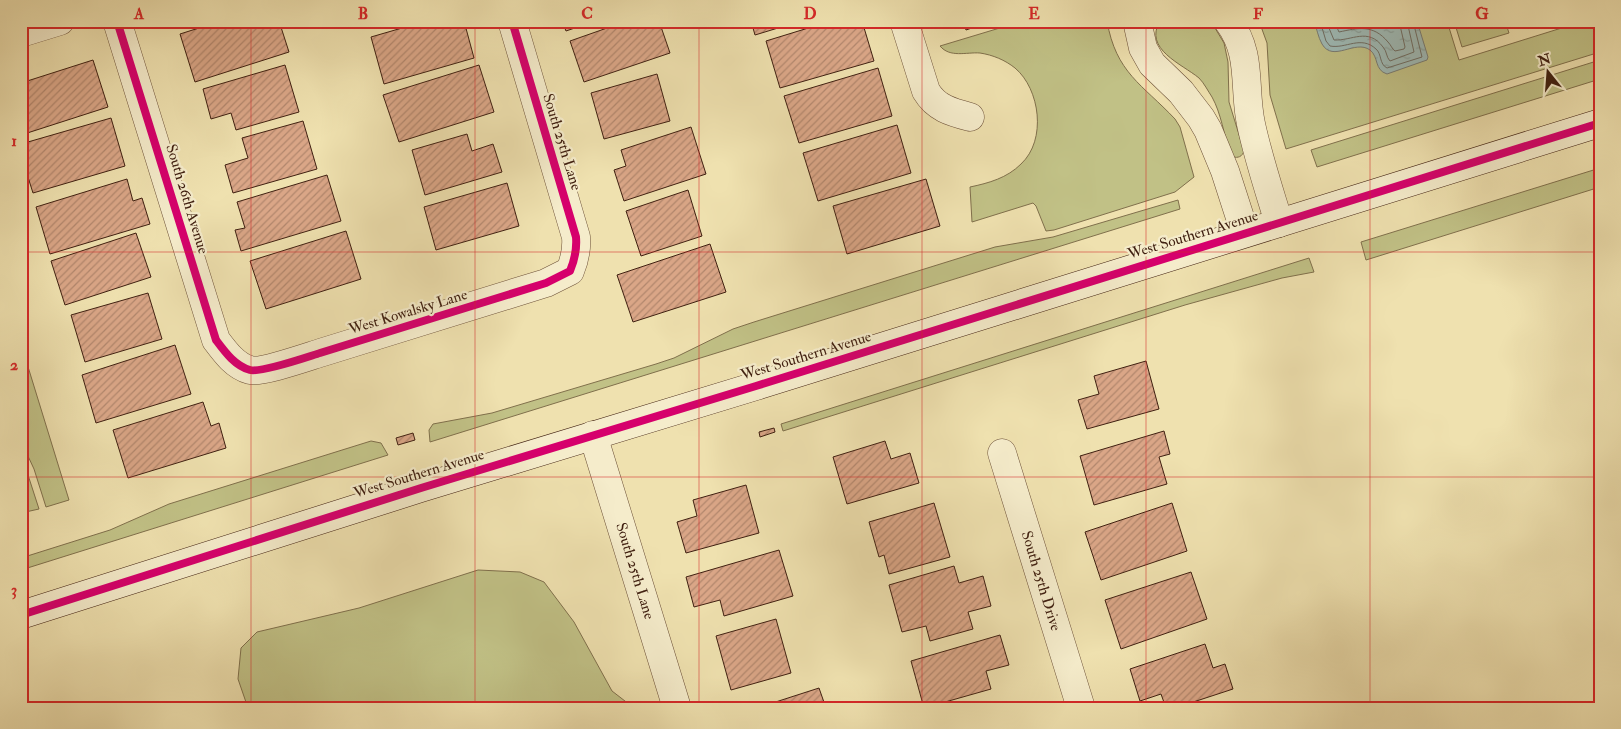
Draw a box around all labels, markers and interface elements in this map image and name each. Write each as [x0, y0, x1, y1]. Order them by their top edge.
text: A [133, 4, 145, 24]
text: B [358, 4, 368, 24]
text: C [581, 4, 593, 24]
text: D [803, 4, 817, 24]
text: E [1028, 4, 1040, 24]
text: F [1253, 4, 1263, 24]
text: G [1475, 4, 1489, 24]
north arrow [1524, 48, 1574, 98]
text: N [1535, 50, 1553, 70]
street label: South 25th Lane [538, 91, 586, 193]
text: 1 [11, 131, 17, 151]
street label: South 26th Avenue [161, 142, 213, 256]
street label: West Southern Avenue [1124, 206, 1261, 264]
street label: West Kowalsky Lane [345, 285, 470, 339]
street label: West Southern Avenue [737, 327, 874, 385]
text: 2 [10, 355, 18, 375]
street label: West Southern Avenue [350, 445, 487, 503]
street label: South 25th Lane [611, 520, 659, 622]
street label: South 25th Drive [1017, 529, 1065, 633]
text: 3 [11, 580, 17, 600]

